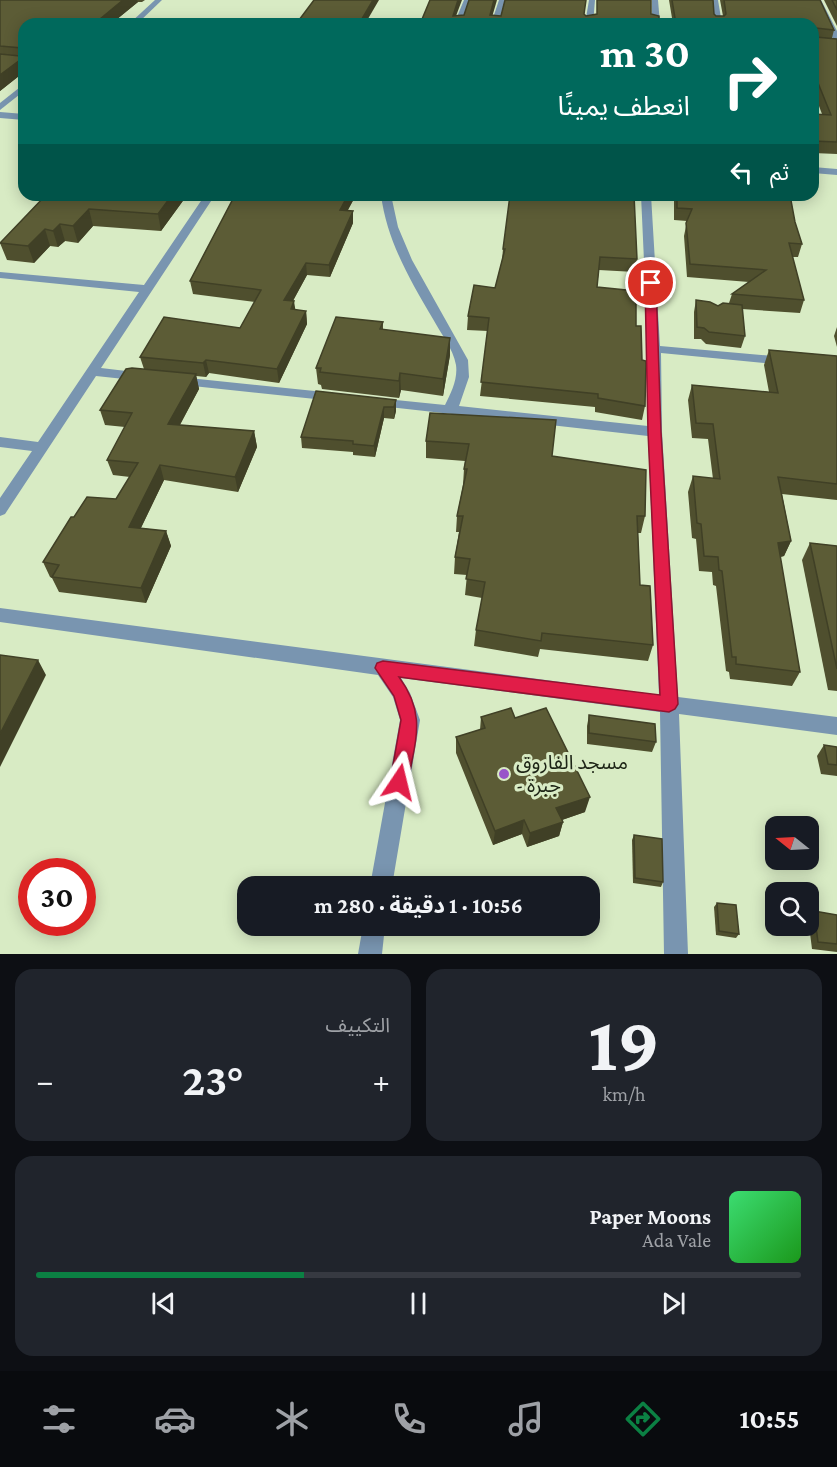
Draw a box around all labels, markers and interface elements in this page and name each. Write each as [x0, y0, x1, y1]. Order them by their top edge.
text: 30 m [600, 29, 690, 76]
icon: right [711, 42, 789, 120]
text: انعطف يمينًا [557, 91, 690, 121]
icon: left [725, 156, 758, 189]
text: ثم [770, 160, 789, 185]
pin [625, 257, 676, 308]
icon: arrive [634, 266, 667, 299]
position arrow [367, 750, 431, 814]
place label: مسجد الفاروق - جبرة [516, 751, 628, 797]
marker: مسجد الفاروق - جبرة [497, 767, 511, 781]
north arrow [765, 816, 819, 870]
map controls [765, 816, 819, 936]
speed limit sign: 30 [18, 858, 96, 936]
button: search [765, 882, 819, 936]
text: 10:56 · 1 دقيقة · 280 m [314, 893, 523, 918]
text: 19 [588, 1000, 660, 1087]
text: التكييف [326, 1014, 390, 1036]
text: 23° [182, 1055, 244, 1105]
text: − [36, 1062, 53, 1099]
text: + [373, 1062, 390, 1099]
text: km/h [602, 1083, 646, 1105]
text: Paper Moons [589, 1204, 711, 1229]
text: Ada Vale [642, 1229, 711, 1251]
icon: previous [147, 1287, 180, 1320]
icon: pause [402, 1287, 435, 1320]
icon: next [657, 1287, 690, 1320]
icon: filters [38, 1398, 80, 1440]
icon: car [154, 1398, 196, 1440]
icon: climate [271, 1398, 313, 1440]
icon: phone [388, 1398, 430, 1440]
icon: music [505, 1398, 547, 1440]
icon: directions [622, 1398, 664, 1440]
text: 10:55 [739, 1404, 800, 1434]

